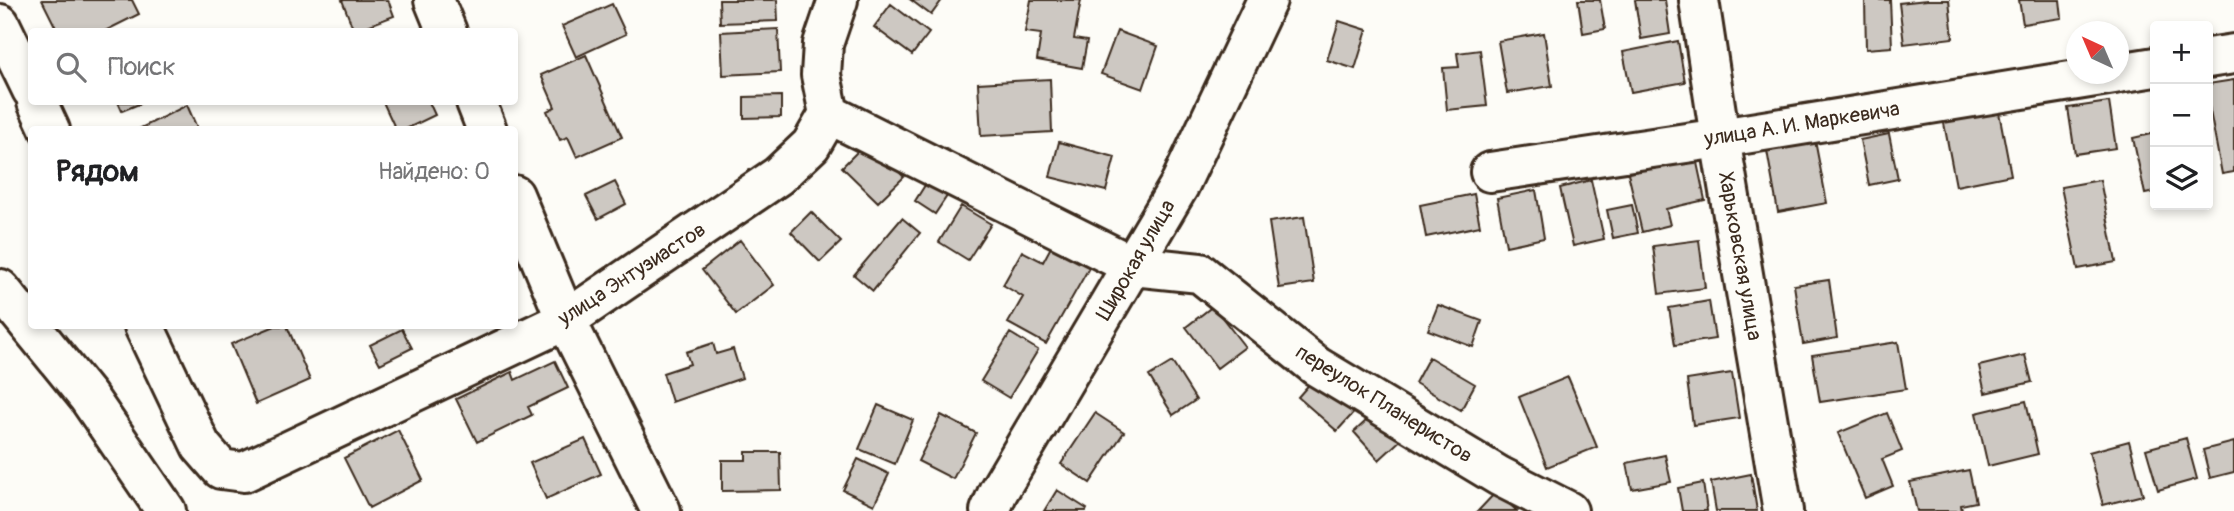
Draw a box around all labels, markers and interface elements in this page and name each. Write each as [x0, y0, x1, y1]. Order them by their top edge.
north arrow [2066, 21, 2129, 84]
map controls [2150, 21, 2213, 210]
button: + [2150, 21, 2213, 84]
search box [28, 28, 518, 105]
icon: search [52, 48, 90, 86]
text: Поиск [108, 51, 176, 83]
button: − [2150, 84, 2213, 147]
street label: улица А. И. Маркевича [1701, 95, 1902, 153]
button: layers [2150, 147, 2213, 210]
text: Рядом [56, 153, 139, 190]
text: Найдено: 0 [378, 157, 490, 186]
street label: Харьковская улица [1712, 169, 1768, 343]
street label: Широкая улица [1091, 195, 1181, 325]
street label: улица Энтузиастов [552, 216, 711, 332]
street label: переулок Планеристов [1290, 339, 1478, 469]

